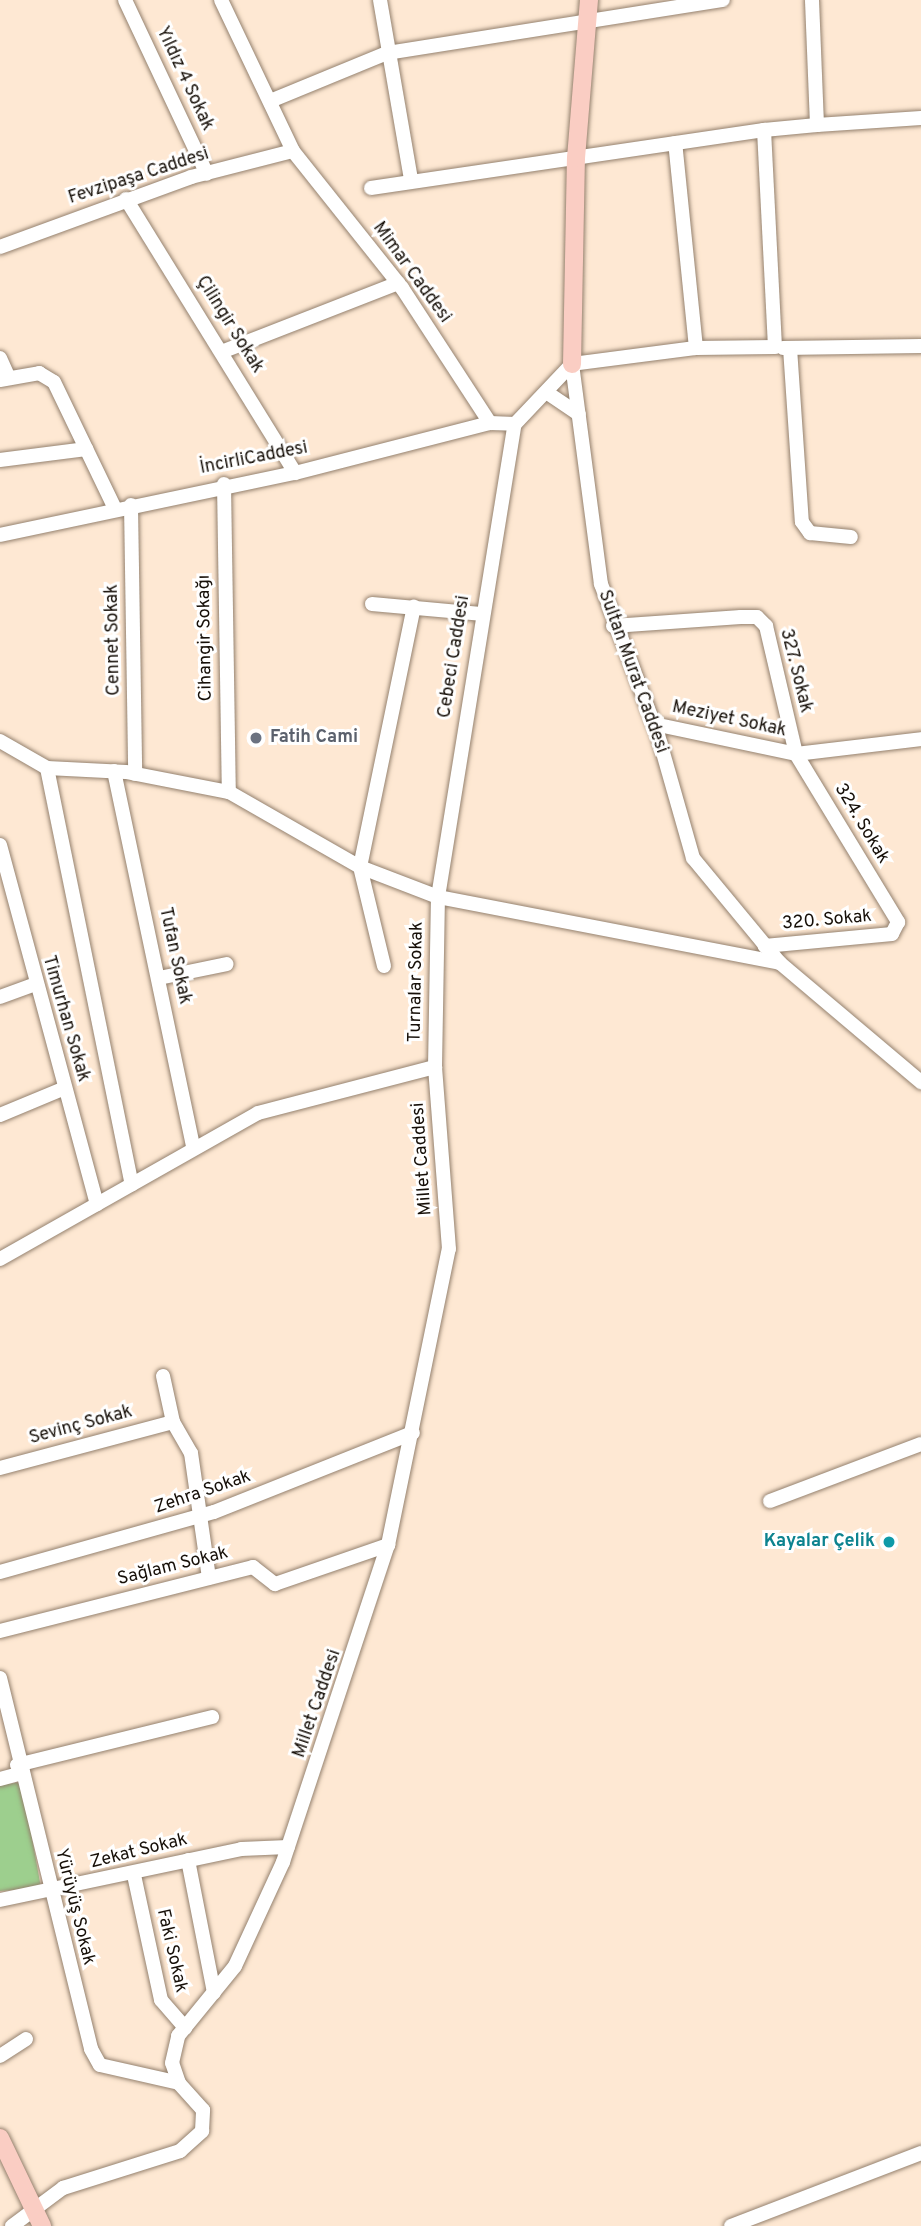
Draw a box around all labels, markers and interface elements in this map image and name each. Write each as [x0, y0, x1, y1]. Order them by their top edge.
street label: Yıldız 4 Sokak [151, 24, 217, 134]
street label: Fevzipaşa Caddesi [66, 144, 212, 210]
street label: Mimar Caddesi [367, 218, 455, 328]
street label: Çilingir Sokak [191, 272, 267, 378]
street label: İncirliCaddesi [198, 438, 310, 480]
street label: Cihangir Sokağı [194, 574, 218, 702]
street label: Cennet Sokak [102, 584, 126, 696]
street label: Sultan Murat Caddesi [592, 587, 672, 757]
street label: Cebeci Caddesi [435, 594, 475, 720]
street label: 327. Sokak [774, 627, 816, 715]
street label: Meziyet Sokak [670, 697, 788, 743]
place label: Fatih Cami [270, 727, 358, 749]
marker: Fatih Cami [248, 730, 264, 746]
street label: 324. Sokak [829, 780, 893, 868]
street label: Tufan Sokak [153, 906, 195, 1006]
street label: 320. Sokak [781, 906, 873, 936]
street label: Turnalar Sokak [405, 921, 429, 1043]
street label: Timurhan Sokak [37, 953, 93, 1085]
street label: Millet Caddesi [408, 1102, 438, 1216]
street label: Sevinç Sokak [27, 1402, 135, 1450]
street label: Zehra Sokak [152, 1466, 254, 1520]
place label: Kayalar Çelik [764, 1531, 875, 1553]
marker: Kayalar Çelik [881, 1534, 897, 1550]
street label: Sağlam Sokak [115, 1543, 231, 1591]
street label: Millet Caddesi [289, 1647, 347, 1761]
street label: Zekat Sokak [88, 1830, 190, 1874]
street label: Yürüyüş Sokak [49, 1846, 99, 1968]
street label: Faki Sokak [151, 1907, 191, 1995]

